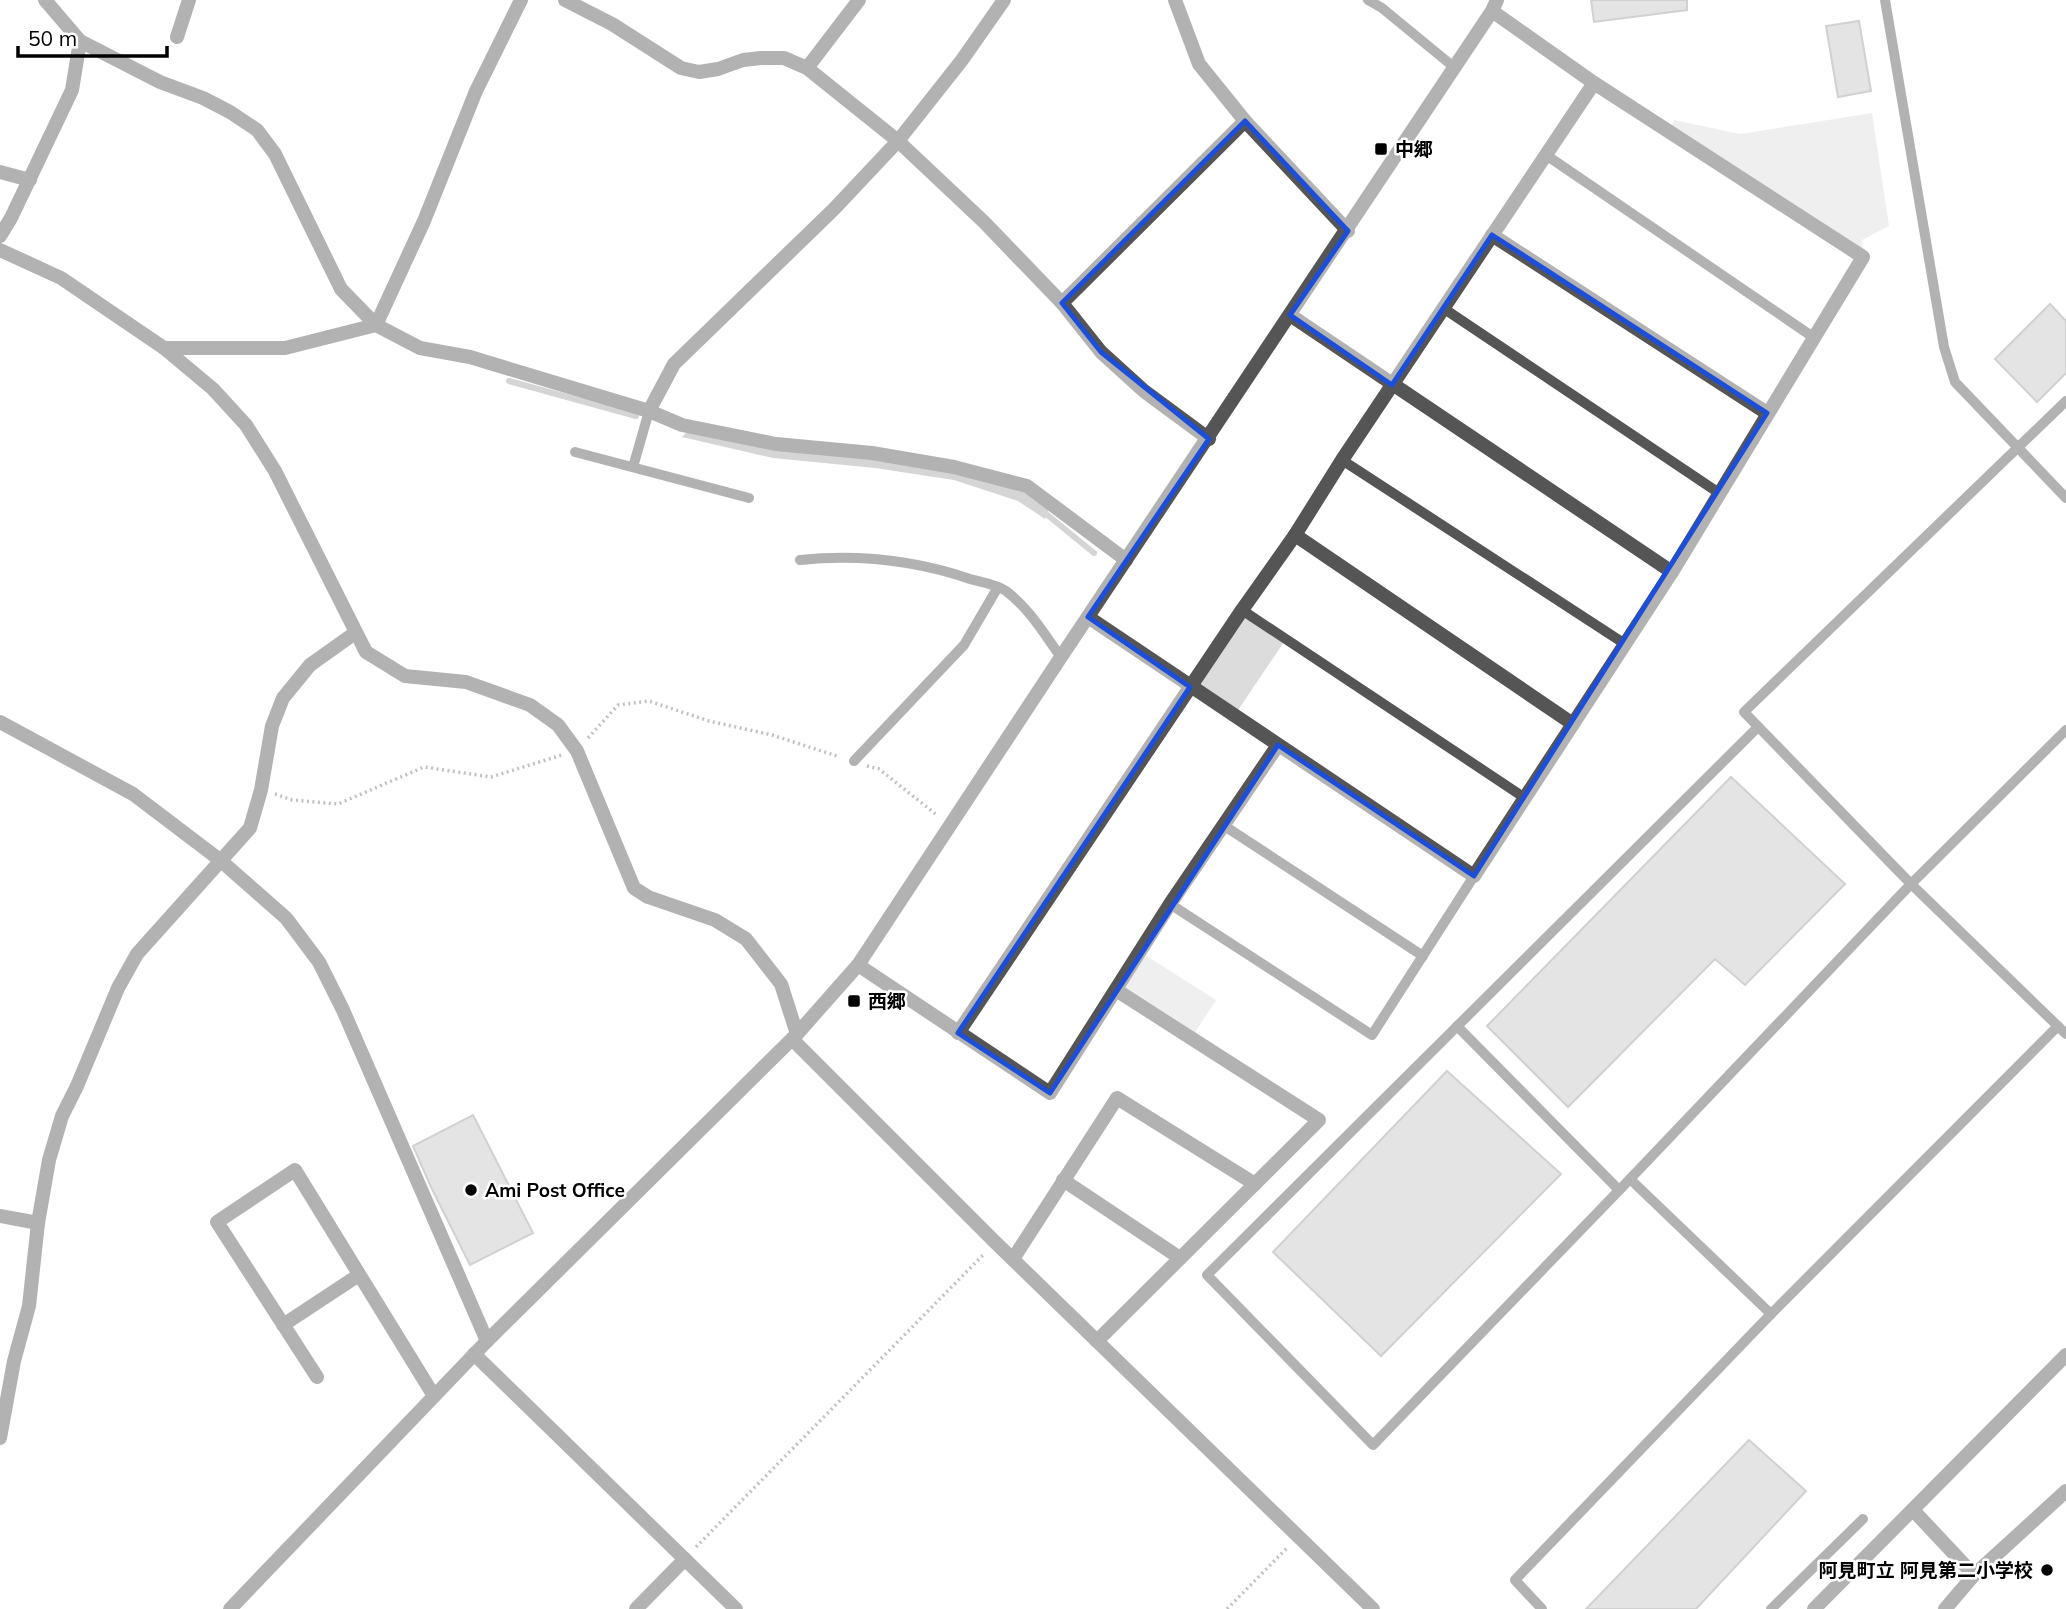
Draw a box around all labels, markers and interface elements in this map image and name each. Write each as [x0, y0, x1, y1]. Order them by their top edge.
scale bar [18, 14, 166, 58]
text: 50 m [28, 25, 77, 51]
place label: 中郷 [1395, 137, 1433, 161]
marker: 中郷 [1373, 141, 1389, 157]
place label: 西郷 [868, 989, 906, 1013]
marker: 西郷 [846, 993, 862, 1009]
place label: Ami Post Office [485, 1178, 625, 1202]
marker: Ami Post Office [463, 1182, 479, 1198]
place label: 阿見町立 阿見第二小学校 [1819, 1558, 2033, 1582]
marker: 阿見町立 阿見第二小学校 [2039, 1562, 2055, 1578]

